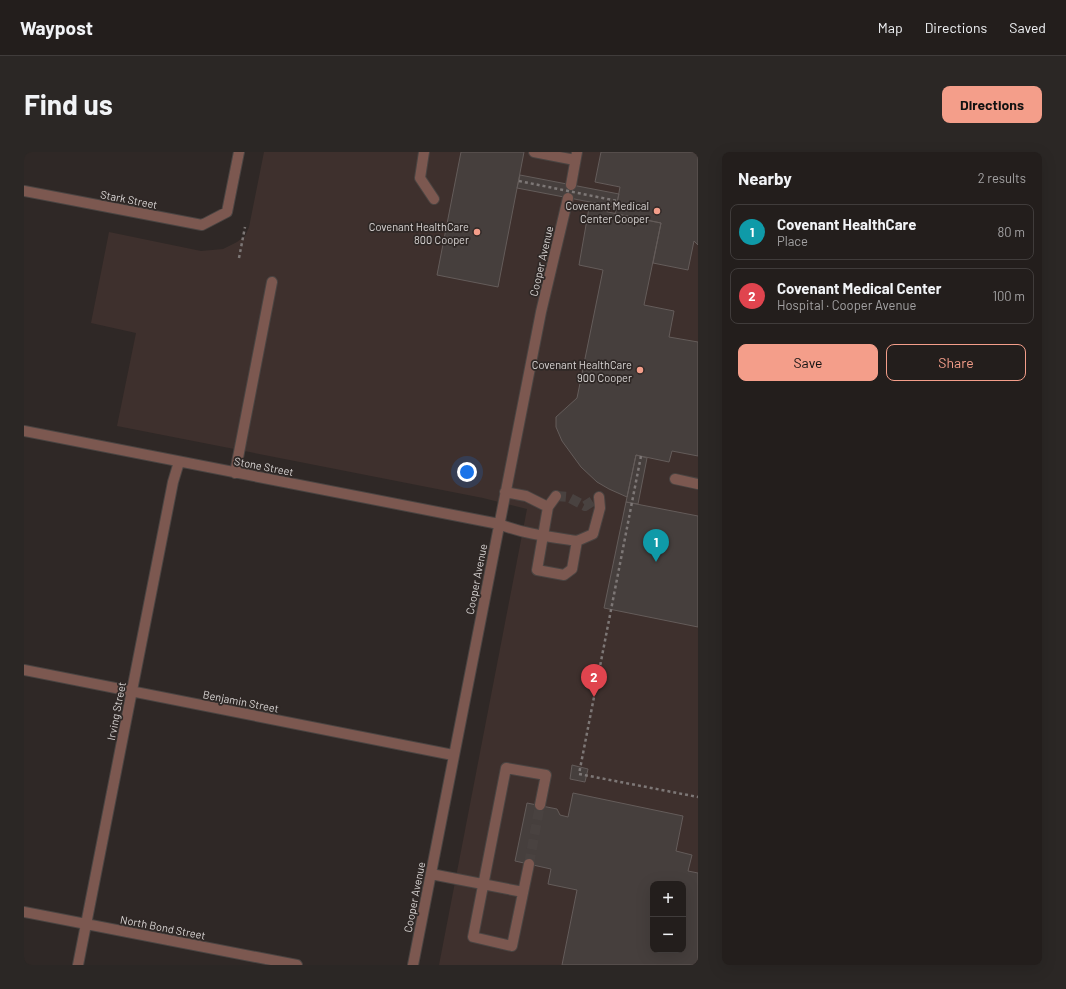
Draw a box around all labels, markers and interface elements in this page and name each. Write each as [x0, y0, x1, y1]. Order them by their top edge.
text: Waypost [20, 16, 93, 39]
text: Map [878, 19, 903, 36]
text: Directions [925, 19, 987, 36]
text: Saved [1009, 19, 1046, 36]
button: Directions [942, 86, 1042, 123]
text: Find us [24, 87, 113, 121]
text: Nearby [738, 168, 792, 188]
text: 2 results [978, 170, 1026, 186]
street label: Stark Street [99, 187, 159, 211]
place label: Covenant Medical Center Cooper [566, 199, 649, 225]
marker: Covenant Medical Center Cooper [652, 206, 662, 216]
text: Covenant HealthCare [777, 215, 916, 233]
place label: Covenant HealthCare 800 Cooper [369, 220, 469, 246]
street label: Cooper Avenue [527, 224, 555, 297]
text: 1 [750, 224, 754, 240]
text: 80 m [998, 224, 1025, 240]
marker: Covenant HealthCare 800 Cooper [472, 227, 482, 237]
text: Place [777, 233, 808, 249]
text: Covenant Medical Center [777, 279, 941, 297]
text: 2 [748, 288, 756, 304]
text: 100 m [992, 288, 1025, 304]
text: Hospital · Cooper Avenue [777, 297, 916, 313]
button: Save [738, 344, 878, 381]
button: Share [886, 344, 1026, 381]
place label: Covenant HealthCare 900 Cooper [532, 358, 632, 384]
marker: Covenant HealthCare 900 Cooper [635, 365, 645, 375]
street label: Stone Street [233, 454, 295, 478]
your location [457, 462, 477, 482]
pin: 1 [643, 529, 669, 562]
street label: Cooper Avenue [463, 542, 489, 615]
pin: 2 [581, 664, 607, 697]
street label: Irving Street [104, 681, 128, 741]
street label: Benjamin Street [202, 687, 280, 715]
street label: Cooper Avenue [401, 860, 427, 933]
map controls [650, 881, 686, 953]
button: + [650, 881, 686, 917]
street label: North Bond Street [119, 912, 207, 942]
button: − [650, 917, 686, 953]

